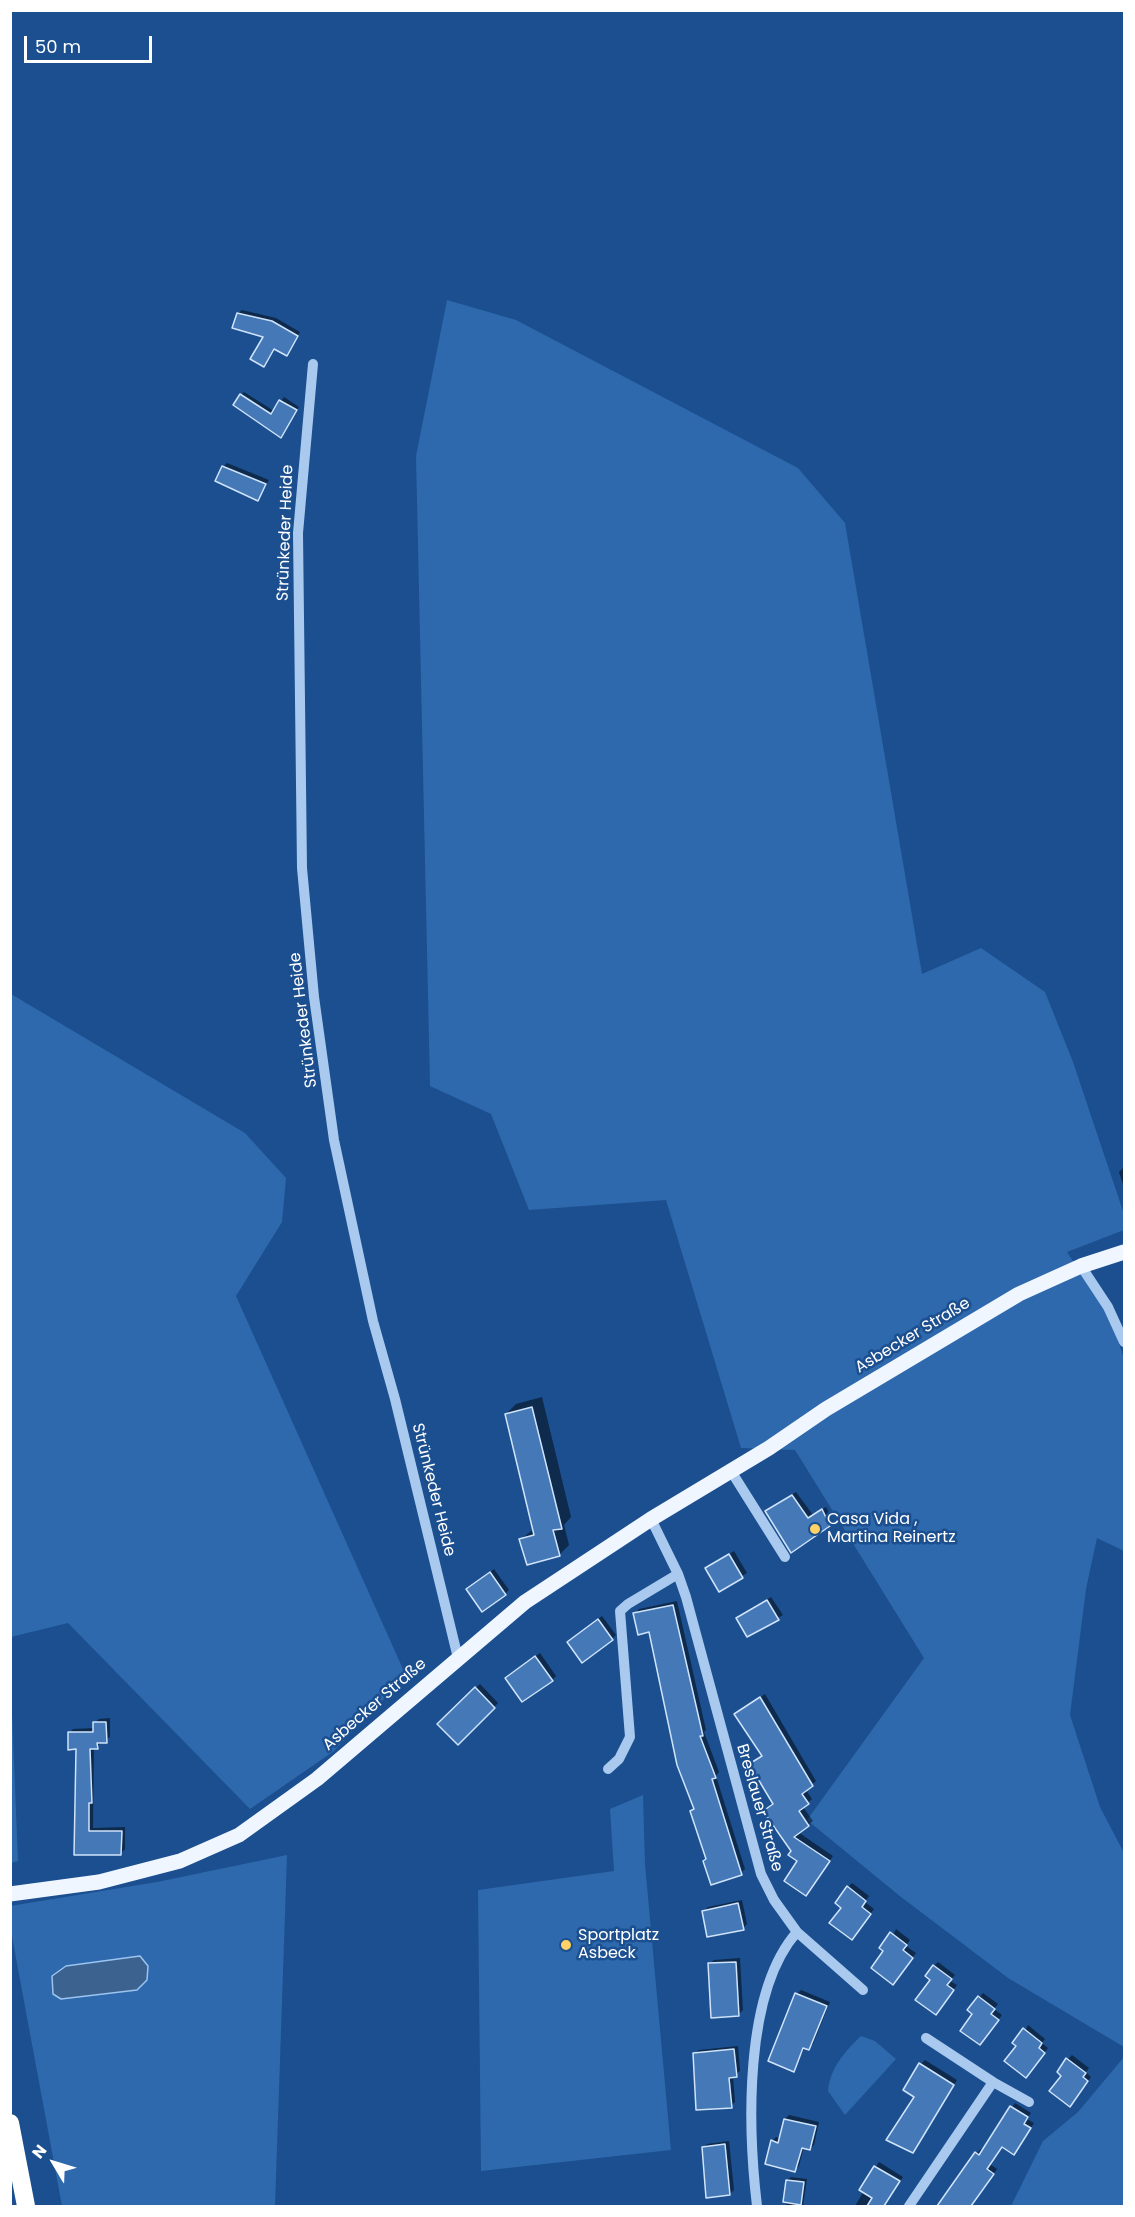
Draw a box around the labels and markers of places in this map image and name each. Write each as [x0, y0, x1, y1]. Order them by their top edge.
place label: Casa Vida , Martina Reinertz [827, 1510, 955, 1548]
marker: Casa Vida , Martina Reinertz [808, 1522, 822, 1536]
place label: Sportplatz Asbeck [578, 1926, 659, 1964]
marker: Sportplatz Asbeck [559, 1938, 573, 1952]

